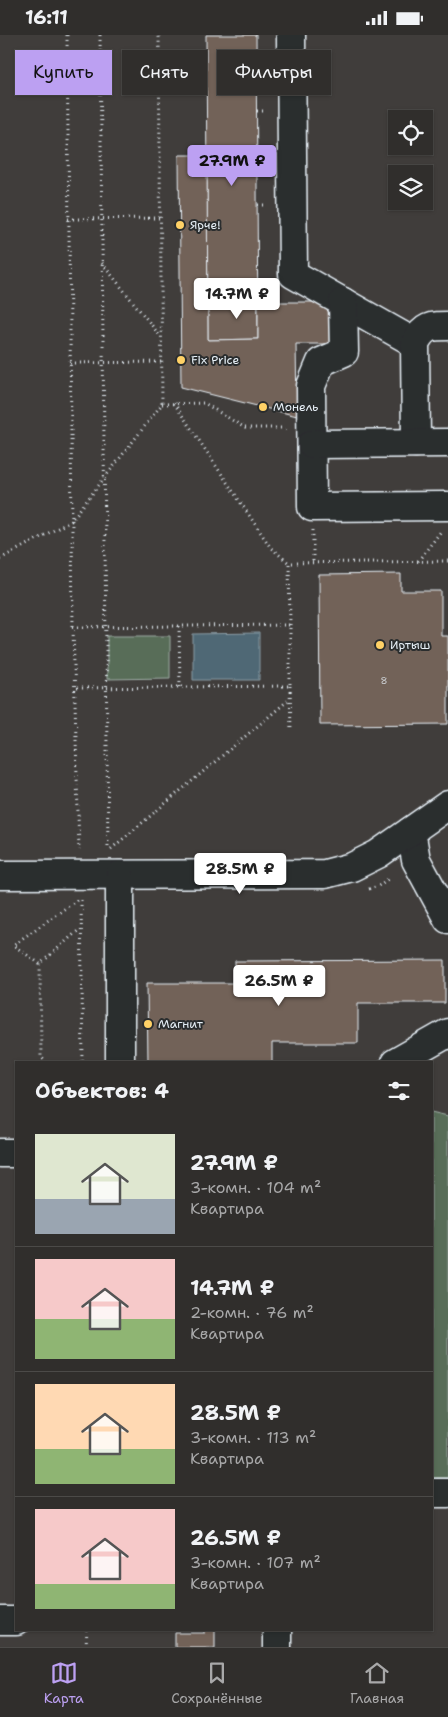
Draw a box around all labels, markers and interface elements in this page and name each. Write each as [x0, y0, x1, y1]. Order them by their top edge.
text: 16:11 [25, 5, 68, 30]
chip: Купить [15, 50, 112, 95]
chip: Снять [122, 50, 207, 95]
chip: Фильтры [217, 50, 331, 95]
map controls [388, 110, 433, 210]
button: locate [388, 110, 433, 155]
pin: 27.9M ₽ [186, 145, 278, 187]
text: 27.9M ₽ [198, 150, 266, 171]
button: layers [388, 165, 433, 210]
place label: Ярче! [190, 217, 220, 233]
marker: Ярче! [174, 219, 186, 231]
pin: 14.7M ₽ [191, 277, 283, 320]
text: 14.7M ₽ [205, 283, 269, 304]
place label: Fix Price [191, 352, 239, 368]
marker: Fix Price [175, 354, 187, 366]
place label: Монель [273, 399, 318, 415]
marker: Монель [257, 401, 269, 413]
place label: Иртыш [390, 637, 430, 653]
marker: Иртыш [374, 639, 386, 651]
house number: 8 [381, 674, 388, 687]
pin: 28.5M ₽ [194, 853, 286, 895]
text: 28.5M ₽ [205, 858, 275, 879]
pin: 26.5M ₽ [233, 965, 325, 1007]
text: 26.5M ₽ [244, 970, 314, 991]
place label: Магнит [158, 1016, 204, 1032]
marker: Магнит [142, 1018, 154, 1030]
text: Объектов: 4 [35, 1077, 169, 1105]
icon: filters [385, 1077, 413, 1105]
text: 27.9M ₽ [190, 1149, 278, 1177]
icon: home [75, 1154, 135, 1214]
text: 3-комн. · 104 m² [190, 1177, 321, 1198]
text: Квартира [190, 1198, 264, 1219]
text: 14.7M ₽ [190, 1274, 275, 1302]
icon: home [75, 1279, 135, 1339]
text: 2-комн. · 76 m² [190, 1302, 314, 1323]
text: Квартира [190, 1323, 264, 1344]
text: 28.5M ₽ [190, 1399, 281, 1427]
icon: home [75, 1404, 135, 1464]
text: 3-комн. · 113 m² [190, 1427, 316, 1448]
text: Квартира [190, 1448, 264, 1469]
text: 26.5M ₽ [190, 1524, 281, 1552]
icon: home [75, 1529, 135, 1589]
text: 3-комн. · 107 m² [190, 1552, 321, 1573]
text: Квартира [190, 1573, 264, 1594]
tab: Карта [44, 1659, 84, 1707]
tab: Сохранённые [171, 1659, 263, 1707]
tab: Главная [350, 1659, 404, 1707]

